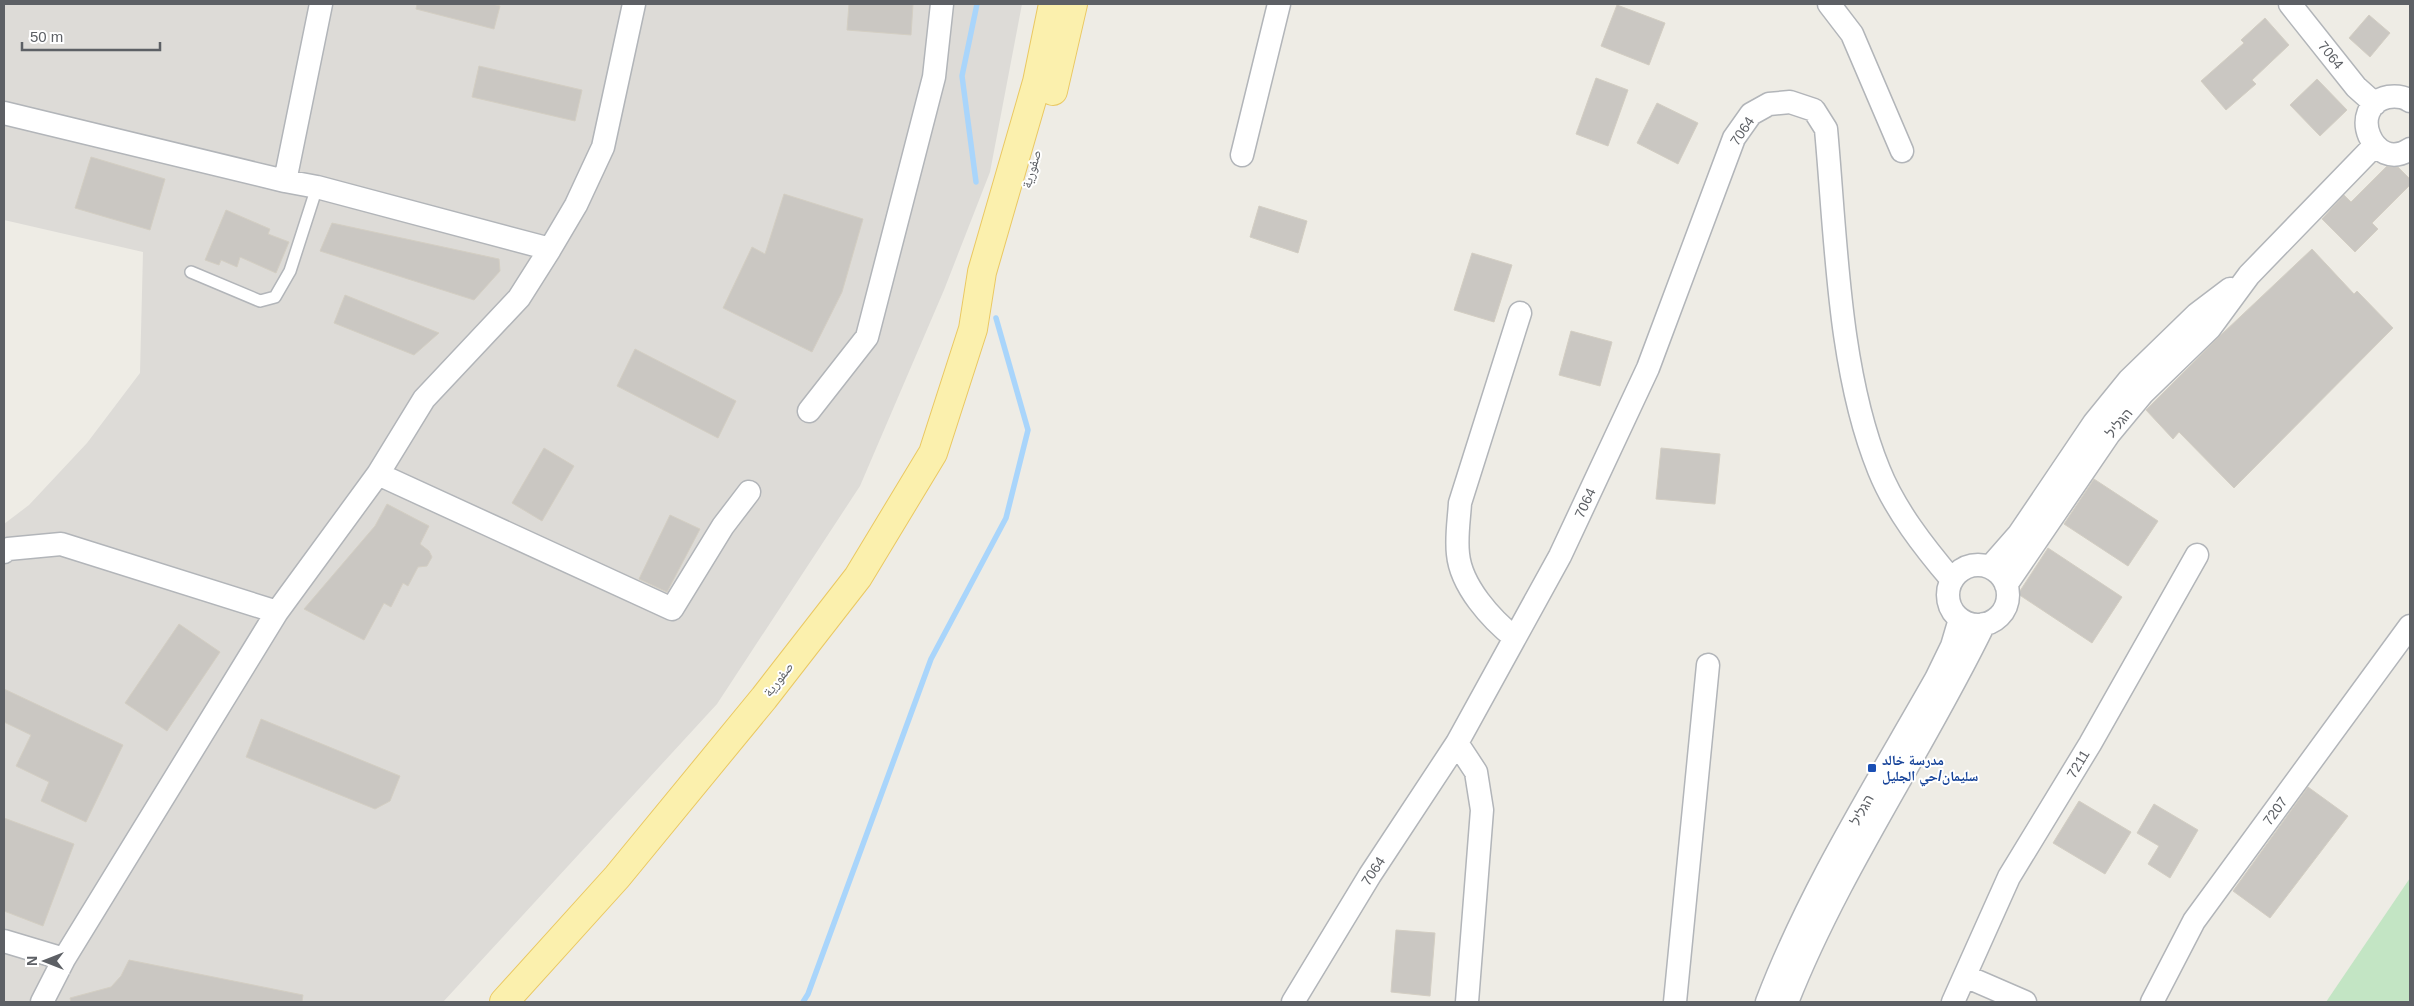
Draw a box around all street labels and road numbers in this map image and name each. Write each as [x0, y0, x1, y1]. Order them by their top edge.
street label: 7064 [2315, 38, 2347, 72]
street label: 7064 [1727, 113, 1757, 148]
street label: صفورية [1018, 148, 1045, 190]
street label: הגליל [2102, 405, 2136, 441]
street label: 7064 [1571, 485, 1599, 520]
street label: صفورية [760, 659, 797, 700]
street label: 7211 [2063, 747, 2093, 781]
street label: הגליל [1847, 792, 1877, 828]
street label: 7207 [2259, 794, 2291, 828]
street label: 7064 [1358, 853, 1388, 888]

